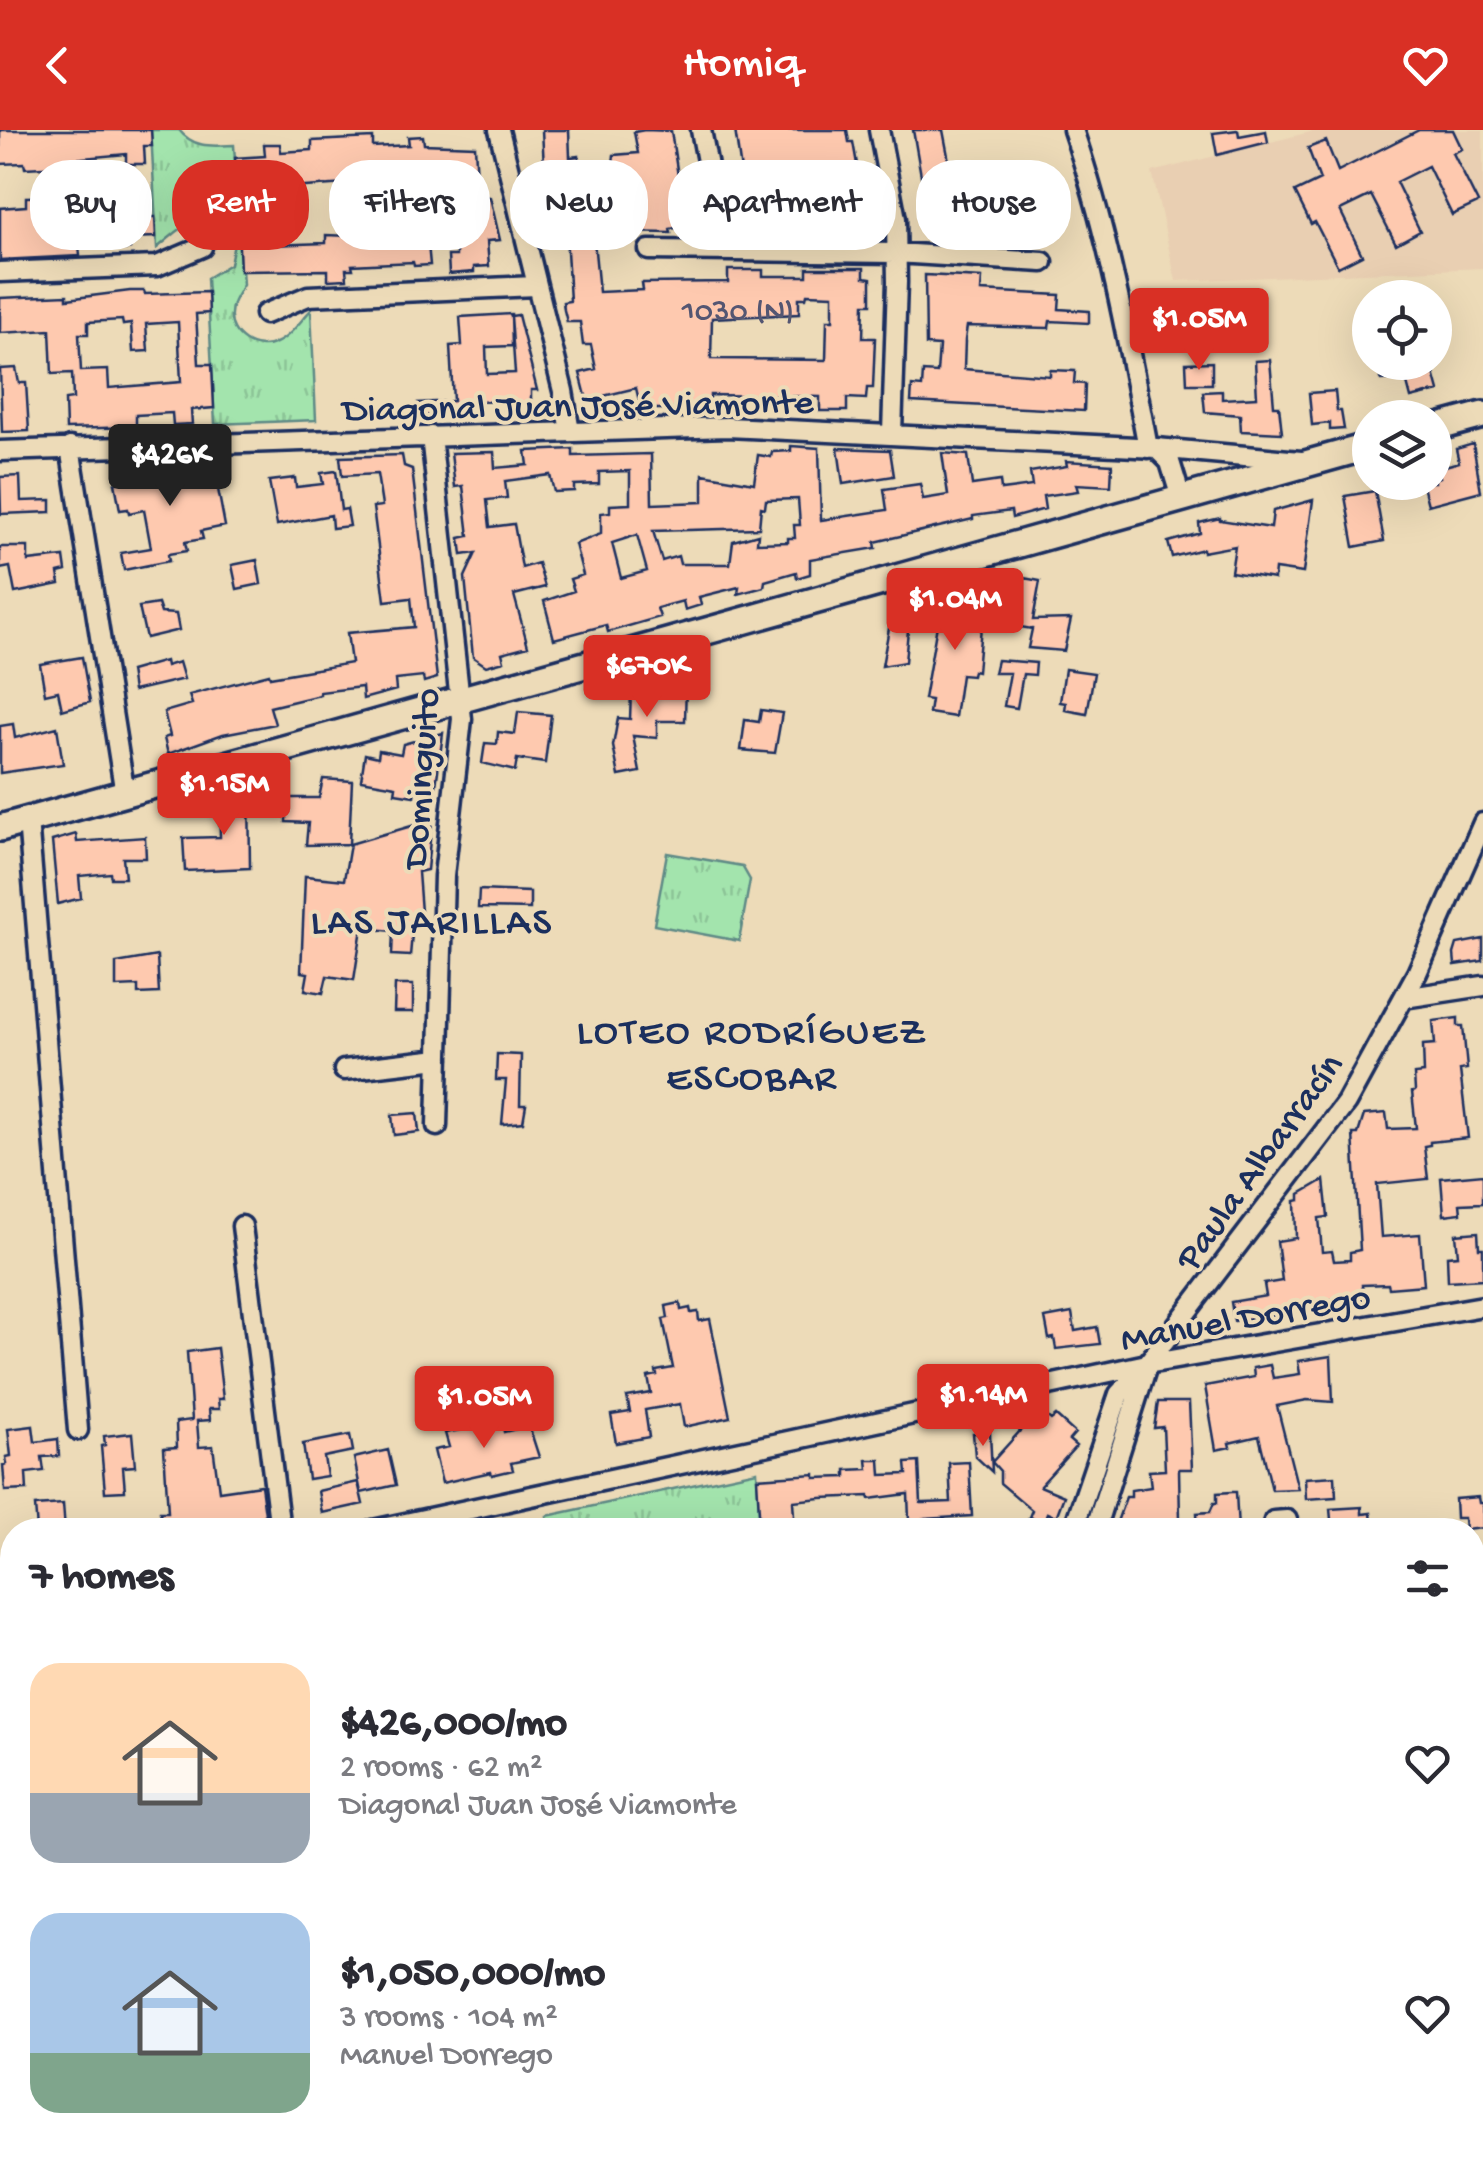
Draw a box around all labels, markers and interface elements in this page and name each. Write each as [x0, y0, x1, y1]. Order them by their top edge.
icon: back [30, 38, 85, 93]
icon: heart [1398, 38, 1453, 93]
text: Homiq [683, 39, 800, 92]
chip: Buy [30, 160, 152, 250]
chip: Rent [172, 160, 309, 250]
chip: Filters [329, 160, 490, 250]
chip: New [510, 160, 648, 250]
chip: Apartment [668, 160, 896, 250]
chip: House [916, 160, 1071, 250]
map controls [1352, 280, 1452, 500]
button: locate [1352, 280, 1452, 380]
pin: $1.05M [1118, 288, 1280, 373]
house number: 1030 (N) [681, 294, 794, 332]
text: $1.05M [1152, 301, 1246, 339]
street label: Diagonal Juan José Viamonte [339, 383, 814, 435]
button: layers [1352, 400, 1452, 500]
pin: $426K [100, 424, 240, 509]
text: $426K [130, 437, 210, 475]
pin: $1.04M [874, 568, 1036, 653]
text: $1.04M [909, 581, 1001, 619]
pin: $670K [577, 635, 717, 720]
text: $670K [605, 648, 689, 686]
street label: Dominguito [396, 687, 452, 873]
pin: $1.15M [143, 753, 305, 838]
text: $1.15M [179, 766, 269, 804]
district label: LAS JARILLAS [310, 901, 554, 948]
district label: LOTEO RODRÍGUEZ ESCOBAR [577, 1011, 927, 1104]
street label: Paula Albarracín [1168, 1046, 1355, 1281]
street label: Manuel Dorrego [1118, 1277, 1374, 1365]
pin: $1.14M [902, 1364, 1064, 1449]
pin: $1.05M [403, 1366, 565, 1451]
text: $1.14M [939, 1377, 1027, 1415]
text: $1.05M [437, 1379, 531, 1417]
icon: filters [1400, 1551, 1455, 1606]
text: 7 homes [30, 1554, 173, 1603]
text: $426,000/mo [340, 1701, 567, 1750]
icon: home [110, 1703, 230, 1823]
icon: heart [1400, 1736, 1455, 1791]
text: 2 rooms · 62 m² [340, 1750, 542, 1788]
text: Diagonal Juan José Viamonte [340, 1788, 737, 1826]
text: $1,050,000/mo [340, 1951, 605, 2000]
icon: home [110, 1953, 230, 2073]
icon: heart [1400, 1986, 1455, 2041]
text: 3 rooms · 104 m² [340, 2000, 558, 2038]
text: Manuel Dorrego [340, 2038, 553, 2076]

